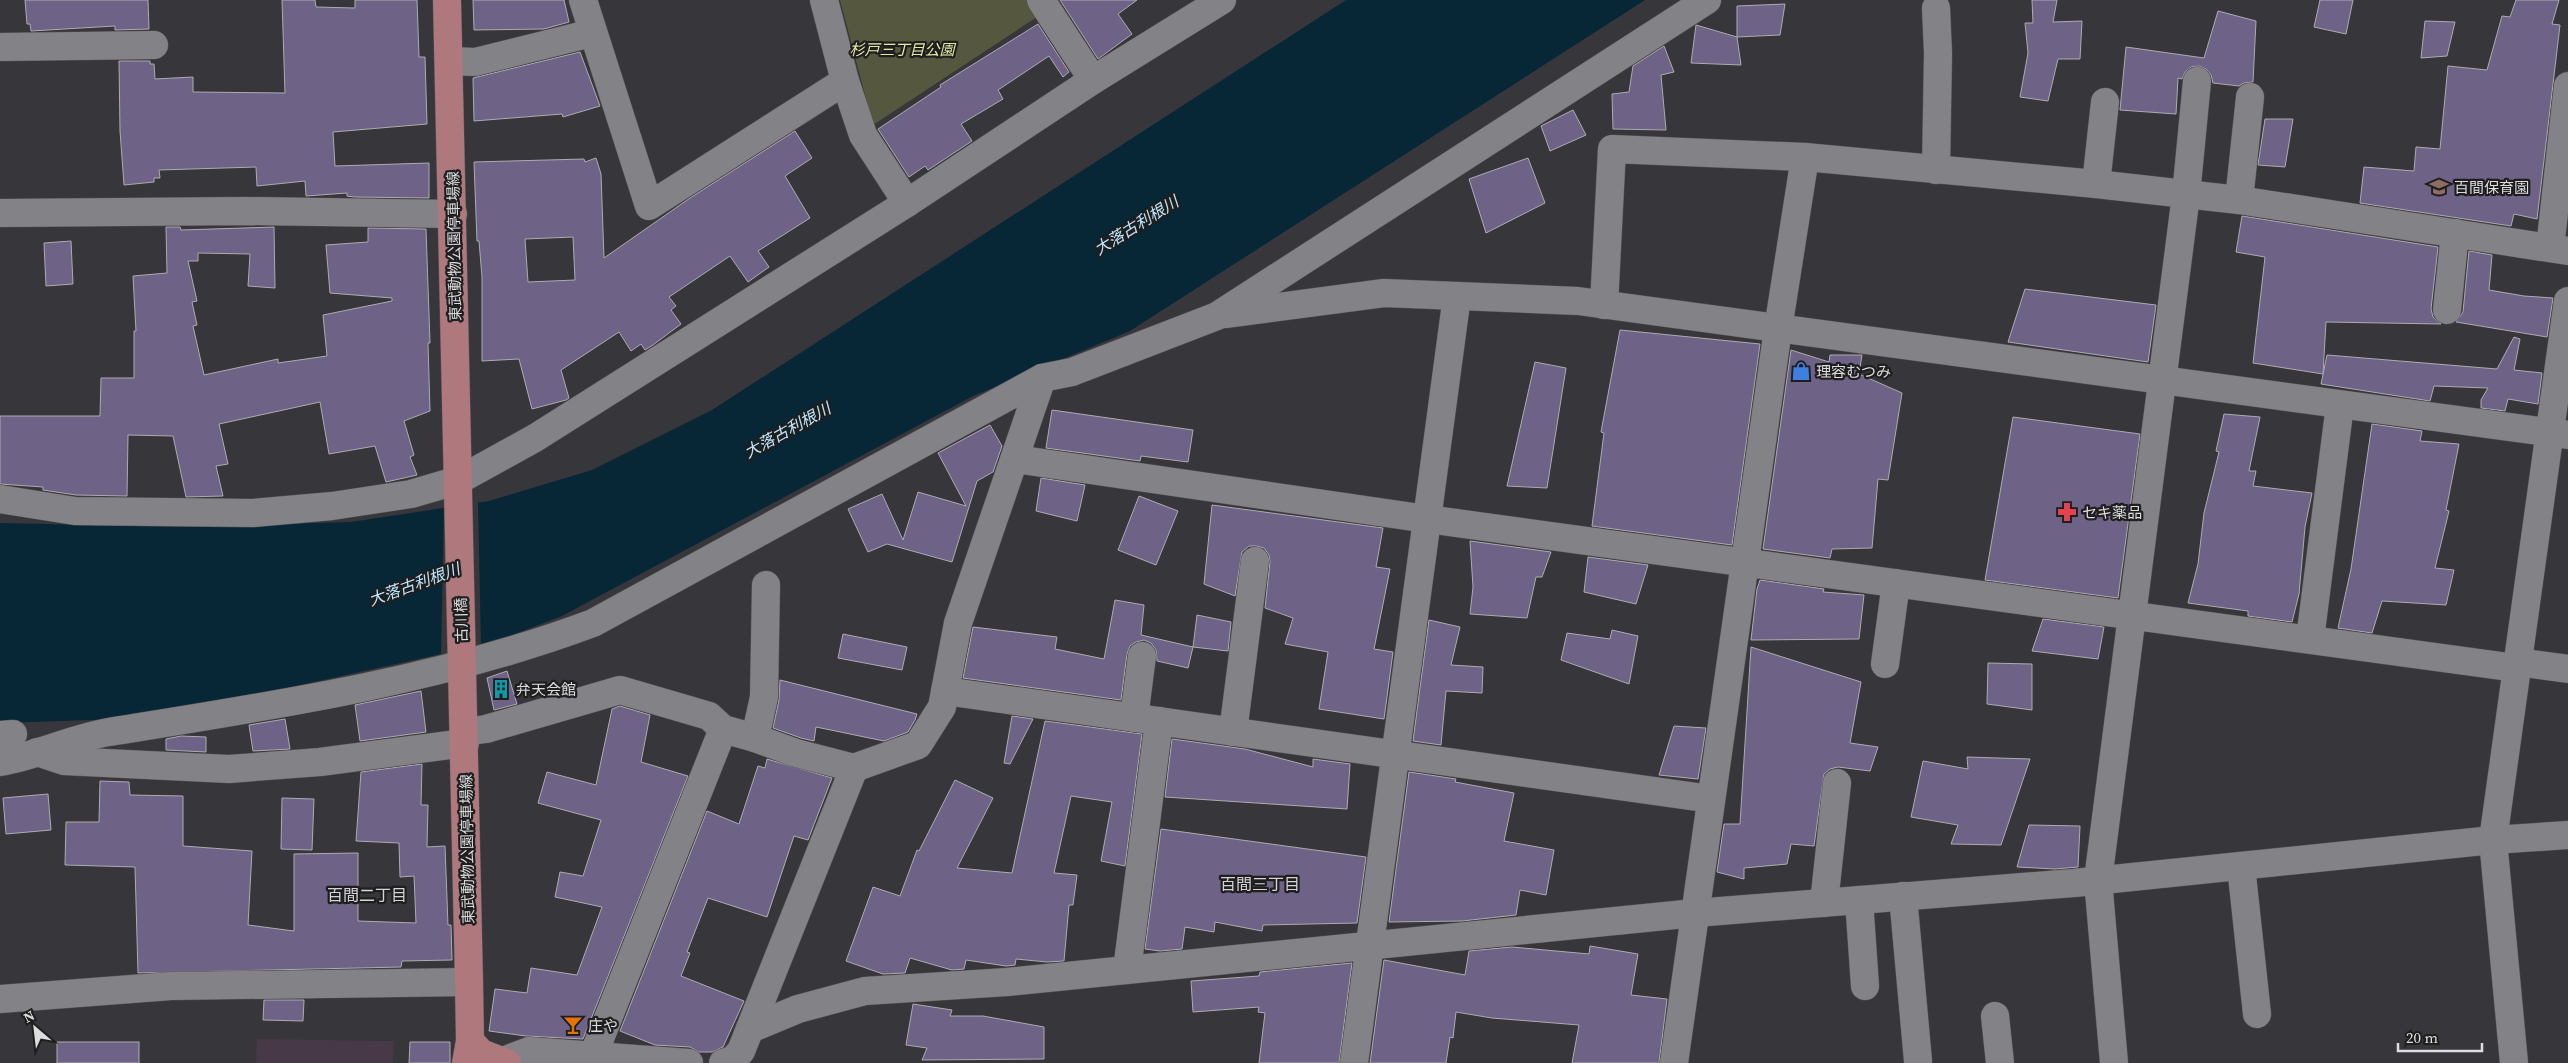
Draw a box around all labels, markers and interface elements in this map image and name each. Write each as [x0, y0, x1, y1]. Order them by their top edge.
park label: 杉戸三丁目公園 [849, 39, 956, 60]
street label: 東武動物公園停車場線 [442, 171, 466, 321]
school or university icon: 百間保育園 [2428, 176, 2450, 198]
place label: 百間保育園 [2454, 177, 2529, 198]
water label: 大落古利根川 [1089, 189, 1184, 260]
shop icon: 理容むつみ [1790, 360, 1812, 382]
place label: 理容むつみ [1816, 361, 1891, 382]
water label: 大落古利根川 [740, 396, 836, 463]
pharmacy icon: セキ薬品 [2056, 501, 2078, 523]
place label: セキ薬品 [2082, 502, 2142, 523]
water label: 大落古利根川 [365, 557, 465, 611]
street label: 古川橋 [450, 597, 472, 643]
building icon: 弁天会館 [490, 678, 512, 700]
place label: 弁天会館 [516, 679, 576, 700]
street label: 東武動物公園停車場線 [455, 774, 479, 924]
district label: 百間三丁目 [1220, 873, 1300, 895]
district label: 百間二丁目 [327, 884, 407, 906]
north arrow [10, 1003, 60, 1053]
text: N [20, 1005, 38, 1028]
bar icon: 庄や [562, 1014, 584, 1036]
place label: 庄や [588, 1015, 618, 1036]
scale bar [2398, 1020, 2482, 1052]
text: 20 m [2406, 1027, 2438, 1048]

